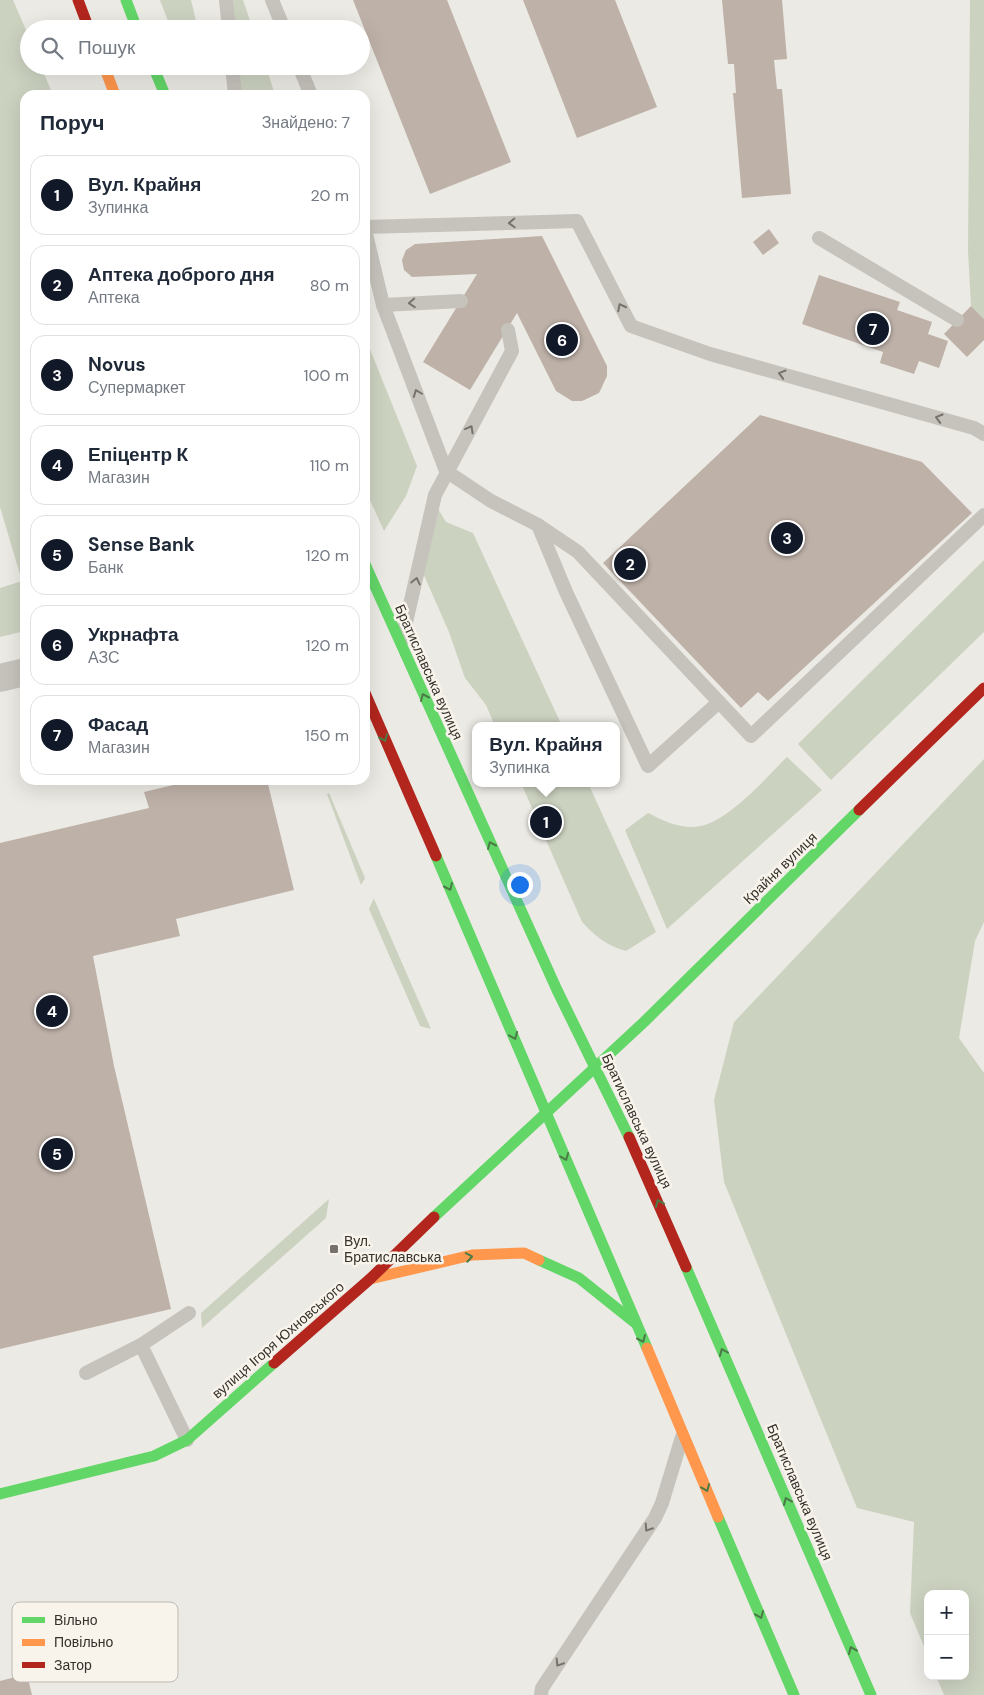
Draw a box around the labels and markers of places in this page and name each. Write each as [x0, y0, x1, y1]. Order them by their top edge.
pin: 7 [857, 310, 889, 348]
pin: 6 [546, 321, 578, 359]
pin: 3 [771, 519, 803, 557]
pin: 2 [614, 545, 646, 583]
pin: 1 [530, 803, 562, 841]
pin: 4 [36, 992, 68, 1030]
pin: 5 [41, 1135, 73, 1173]
place label: Вул. Братиславська [344, 1232, 442, 1266]
marker: Вул. Братиславська [328, 1243, 340, 1255]

